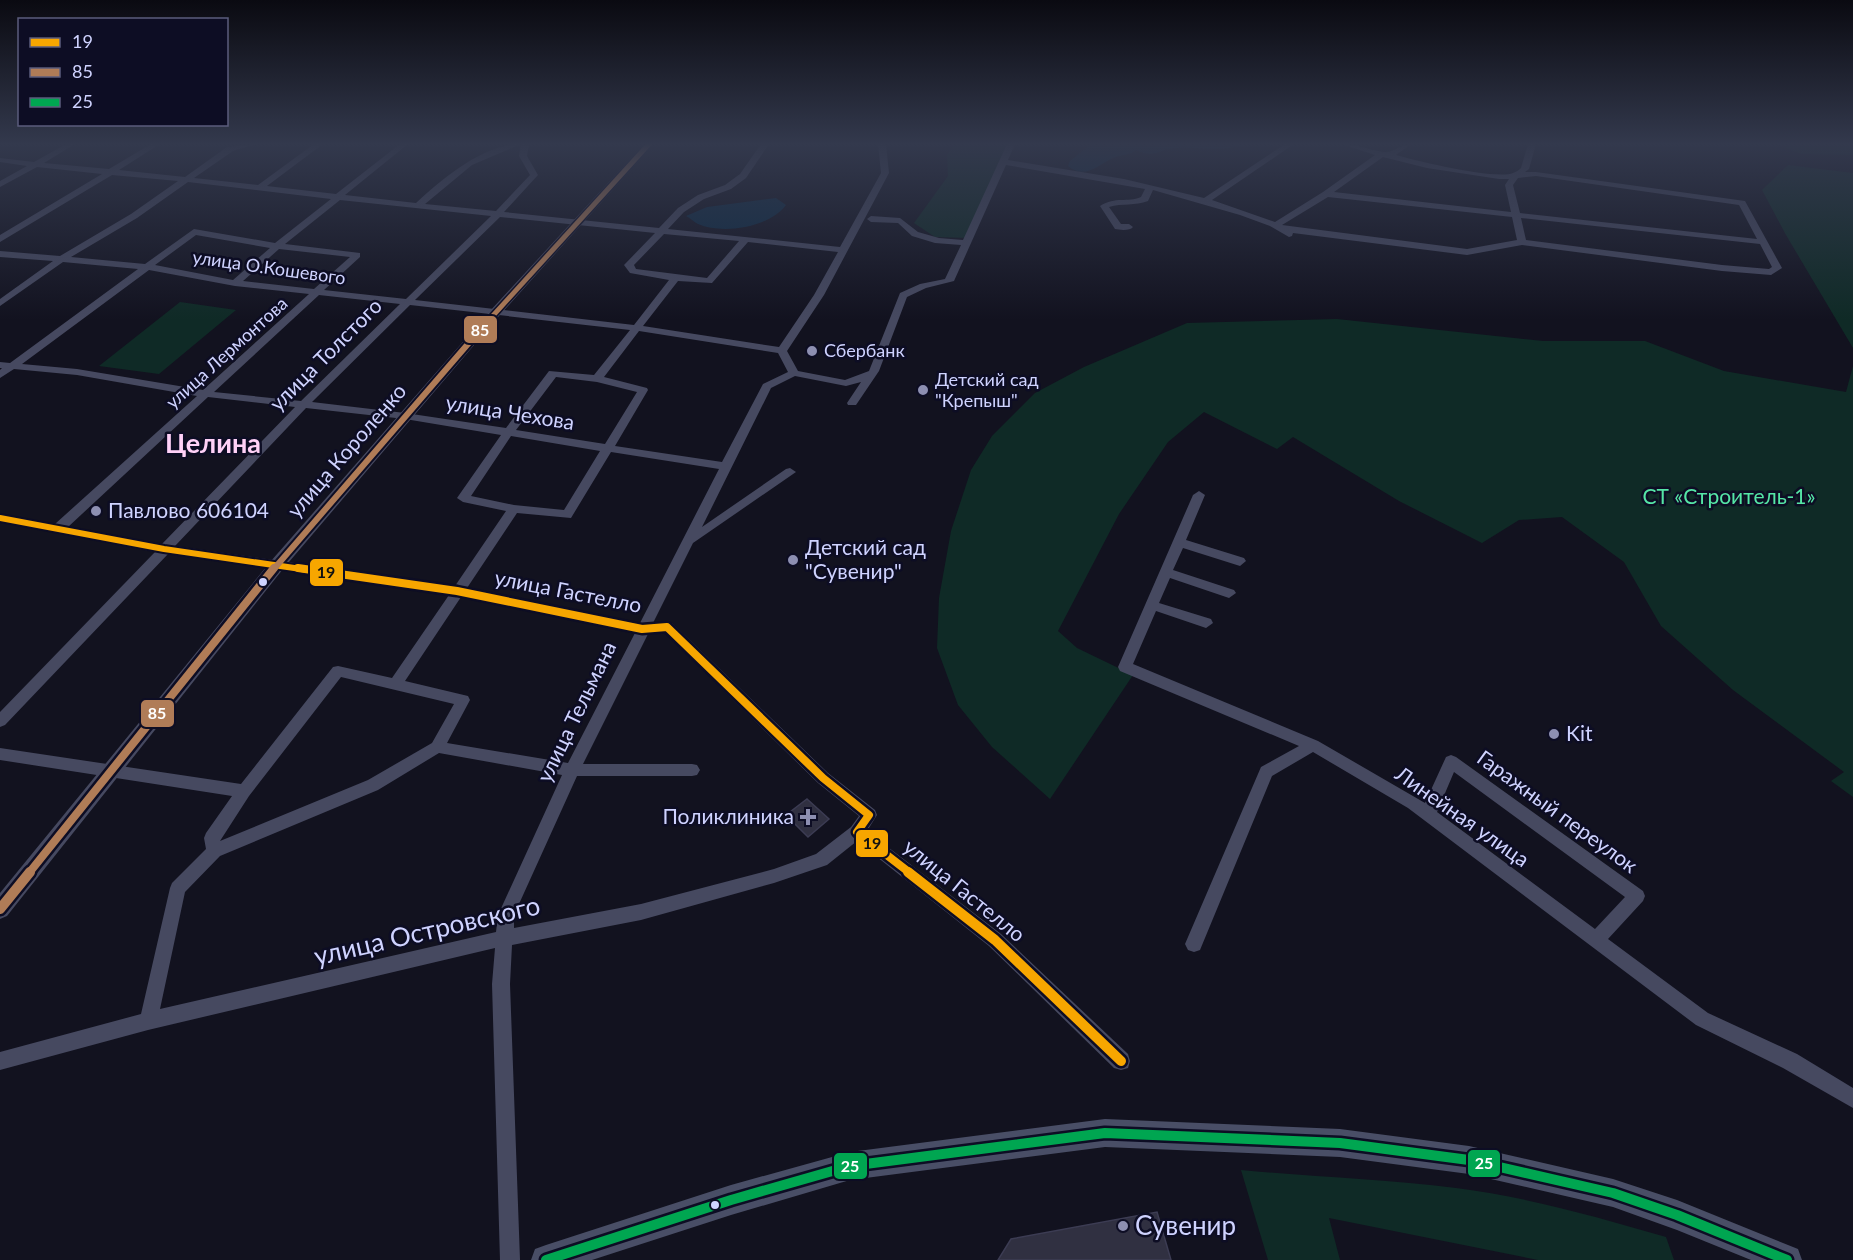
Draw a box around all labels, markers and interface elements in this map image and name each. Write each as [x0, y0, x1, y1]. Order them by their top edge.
legend [18, 18, 228, 126]
text: 19 [72, 30, 93, 52]
text: 85 [72, 60, 93, 82]
text: 25 [72, 90, 93, 112]
street label: улица О.Кошевого [191, 245, 347, 289]
street label: улица Лермонтова [161, 292, 292, 413]
street label: улица Толстого [264, 292, 386, 415]
line badge: 85 [463, 315, 498, 344]
text: 85 [471, 320, 489, 339]
place label: Сбербанк [824, 339, 905, 361]
marker: Сбербанк [805, 344, 819, 358]
place label: Детский сад "Крепыш" [935, 368, 1039, 411]
street label: улица Короленко [281, 378, 411, 522]
marker: Детский сад "Крепыш" [916, 383, 930, 397]
street label: улица Чехова [444, 389, 576, 434]
district label: Целина [165, 426, 261, 459]
park label: СТ «Строитель-1» [1642, 483, 1816, 508]
place label: Павлово 606104 [108, 497, 269, 522]
marker: Павлово 606104 [89, 504, 103, 518]
place label: Детский сад "Сувенир" [805, 534, 926, 583]
marker: Детский сад "Сувенир" [786, 553, 800, 567]
line badge: 19 [309, 558, 344, 587]
text: 19 [317, 562, 335, 581]
street label: улица Гастелло [493, 564, 644, 617]
unlabelled marker [257, 576, 269, 588]
street label: улица Тельмана [531, 637, 621, 786]
line badge: 85 [140, 699, 175, 728]
text: 85 [148, 703, 166, 722]
place label: Kit [1566, 720, 1593, 745]
marker: Kit [1547, 727, 1561, 741]
street label: Гаражный переулок [1473, 744, 1643, 877]
street label: Линейная улица [1390, 760, 1535, 871]
place label: Поликлиника [662, 803, 794, 828]
marker: Поликлиника [799, 808, 817, 826]
line badge: 19 [855, 829, 889, 858]
text: 19 [863, 833, 881, 852]
street label: улица Гастелло [899, 833, 1031, 947]
street label: улица Островского [311, 888, 543, 972]
line badge: 25 [1467, 1149, 1501, 1178]
line badge: 25 [833, 1152, 868, 1180]
text: 25 [1475, 1153, 1493, 1172]
text: 25 [841, 1156, 859, 1175]
unlabelled marker [709, 1199, 721, 1211]
place label: Сувенир [1135, 1209, 1236, 1241]
marker: Сувенир [1116, 1219, 1130, 1233]

